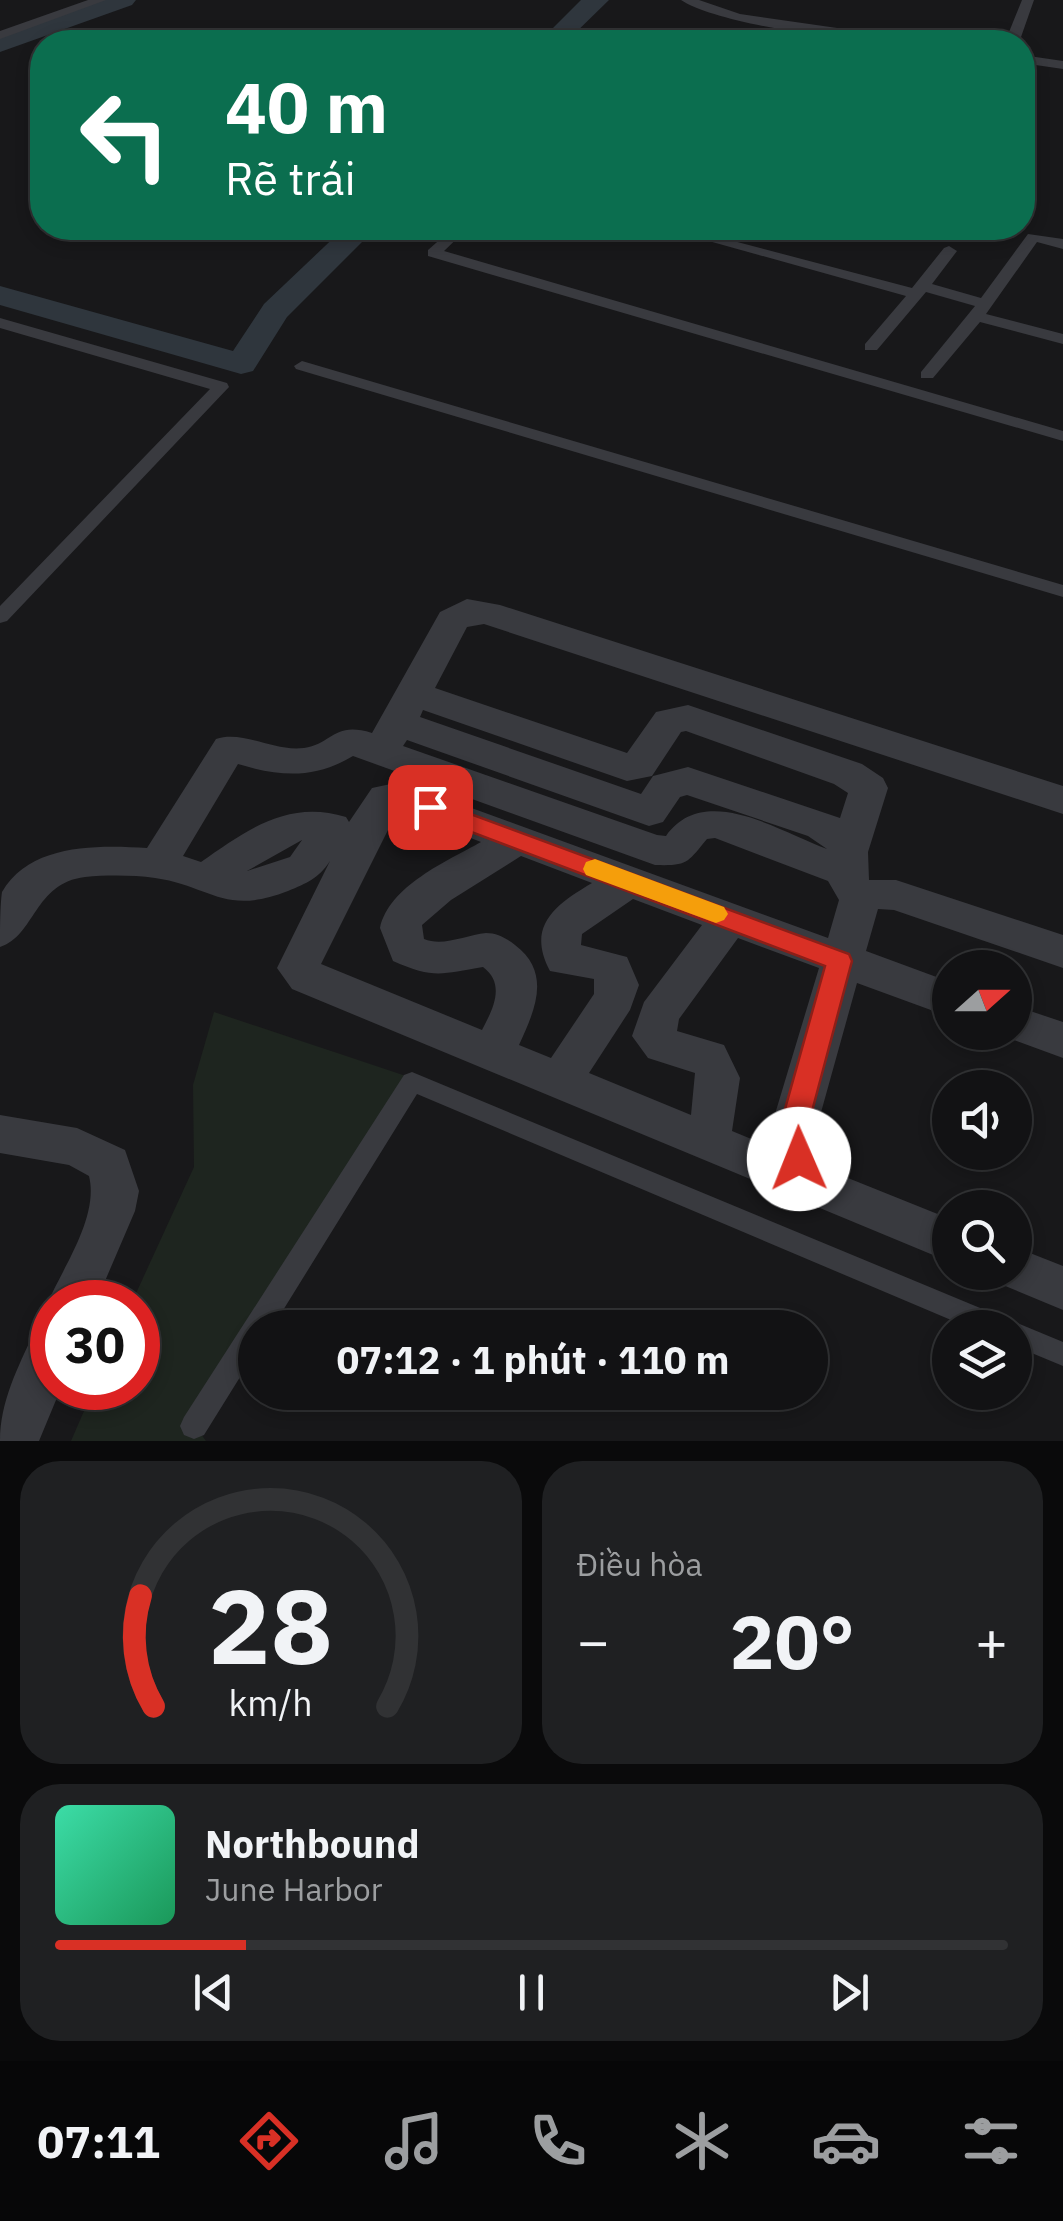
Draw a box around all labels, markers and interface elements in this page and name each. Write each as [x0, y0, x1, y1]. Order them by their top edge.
text: 40 m [225, 61, 388, 152]
icon: left [60, 70, 190, 200]
text: Rẽ trái [225, 149, 356, 207]
pin [388, 765, 473, 850]
icon: arrive [403, 780, 458, 835]
north arrow [932, 950, 1032, 1050]
map controls [932, 950, 1032, 1410]
button: sound [932, 1070, 1032, 1170]
position arrow [747, 1107, 851, 1211]
button: search [932, 1190, 1032, 1290]
speed limit sign: 30 [30, 1280, 160, 1410]
button: layers [932, 1310, 1032, 1410]
text: 07:12 · 1 phút · 110 m [337, 1335, 729, 1384]
text: Điều hòa [577, 1543, 703, 1585]
text: 28 [208, 1557, 333, 1693]
text: 20° [730, 1592, 855, 1690]
text: − [577, 1605, 610, 1676]
text: + [975, 1605, 1008, 1676]
text: km/h [229, 1679, 313, 1726]
text: Northbound [205, 1819, 420, 1868]
text: June Harbor [205, 1868, 382, 1910]
icon: previous [186, 1965, 241, 2020]
icon: pause [504, 1965, 559, 2020]
icon: next [822, 1965, 877, 2020]
icon: directions [234, 2106, 304, 2176]
icon: music [379, 2106, 449, 2176]
icon: phone [523, 2106, 593, 2176]
icon: climate [667, 2106, 737, 2176]
icon: car [811, 2106, 881, 2176]
icon: filters [956, 2106, 1026, 2176]
text: 07:11 [37, 2112, 160, 2170]

